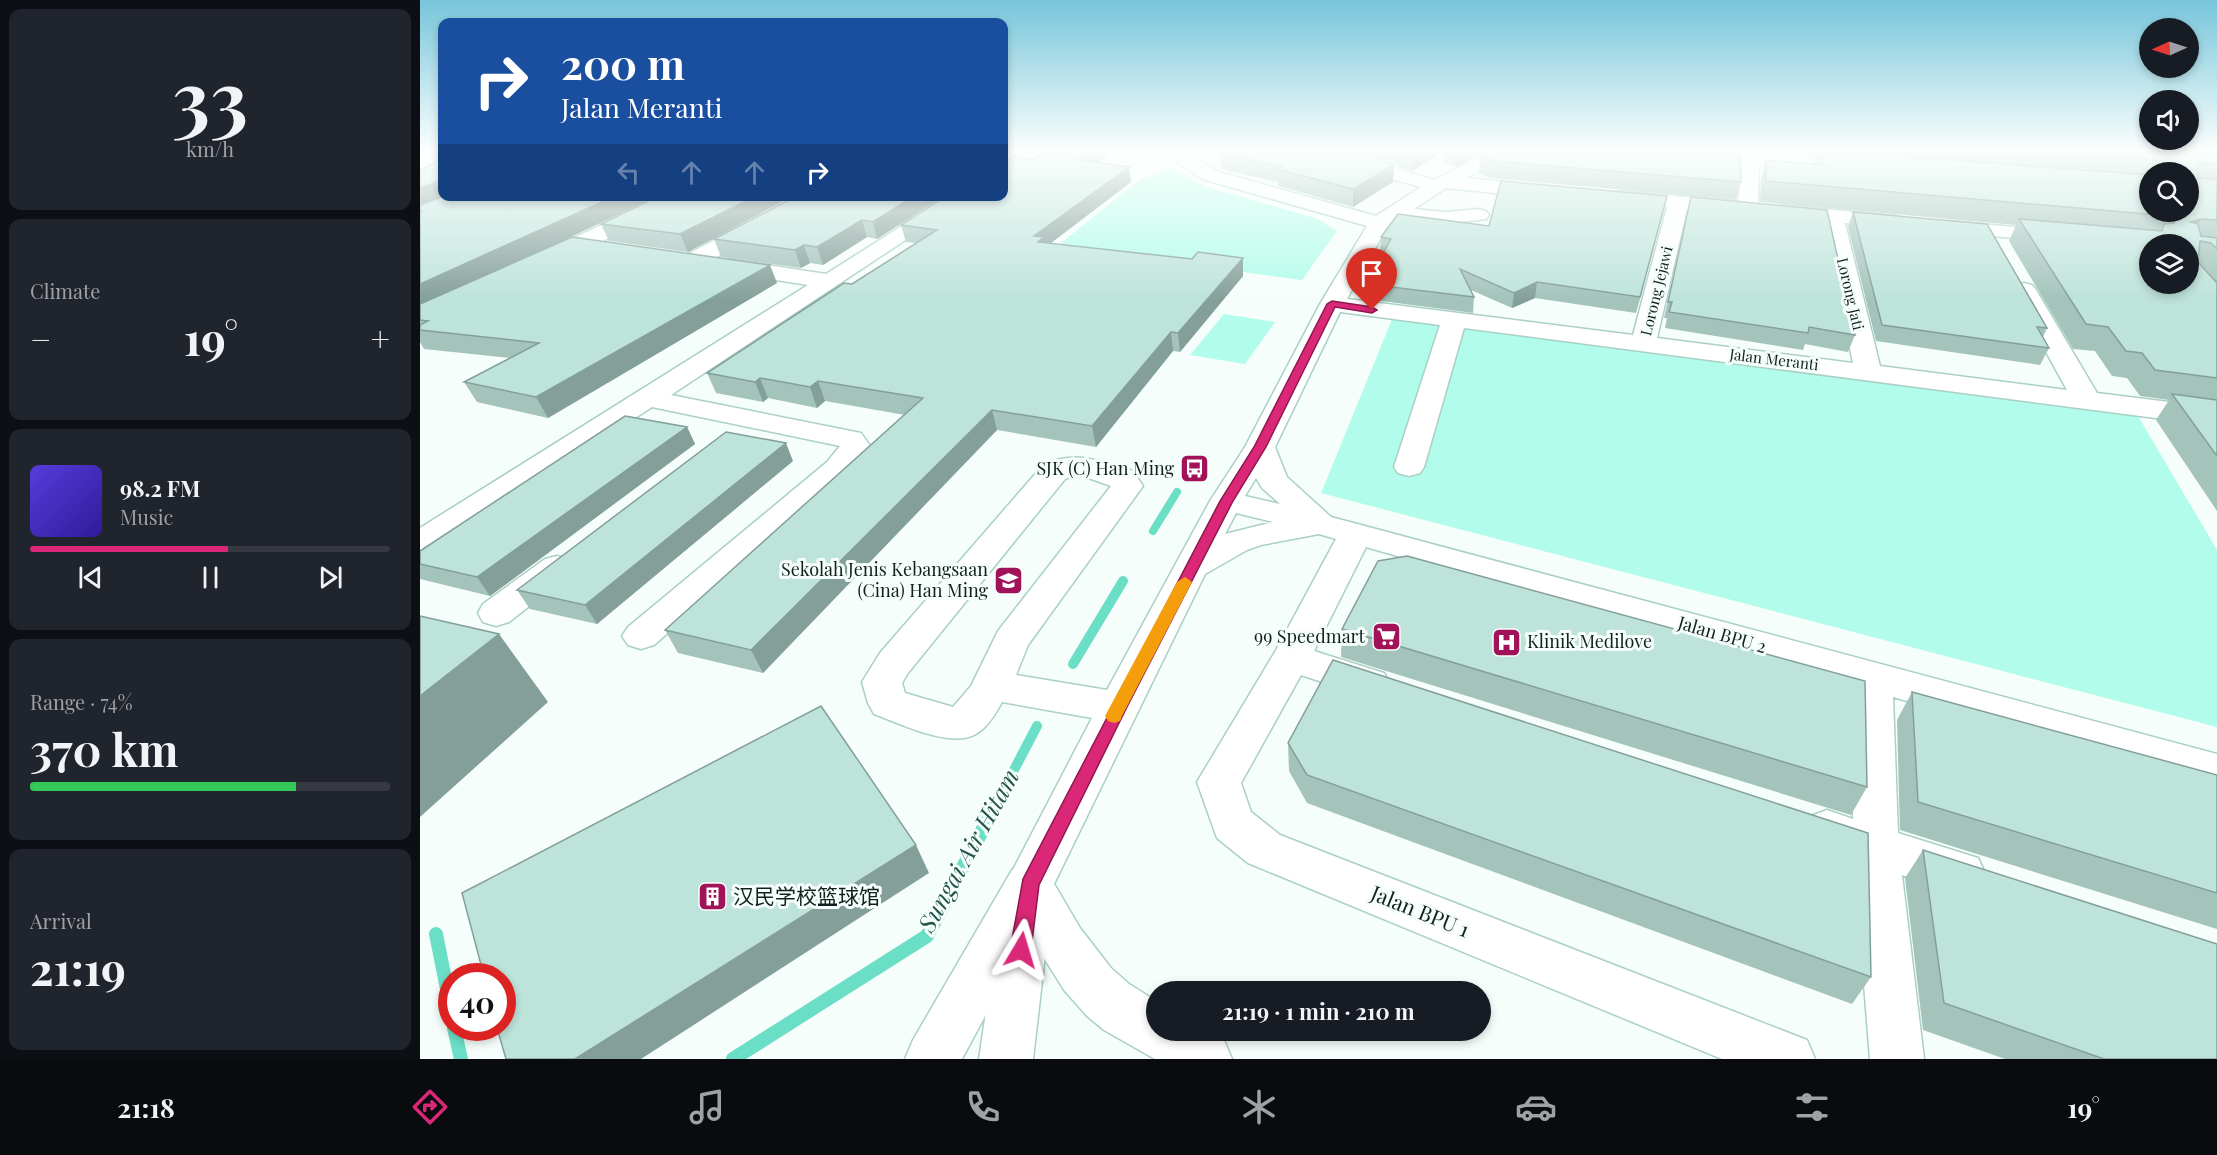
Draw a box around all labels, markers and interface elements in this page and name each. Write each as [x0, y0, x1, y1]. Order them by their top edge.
north arrow [2139, 18, 2199, 78]
map controls [2139, 18, 2199, 294]
text: 200 m [561, 35, 685, 91]
icon: right [462, 42, 540, 120]
text: 33 [172, 44, 248, 148]
text: Jalan Meranti [561, 89, 722, 125]
button: sound [2139, 90, 2199, 150]
text: km/h [186, 135, 234, 162]
icon: left [612, 156, 645, 189]
icon: ahead [675, 156, 708, 189]
icon: ahead [738, 156, 771, 189]
icon: right [801, 156, 834, 189]
button: search [2139, 162, 2199, 222]
button: layers [2139, 234, 2199, 294]
street label: Lorong Jejawi [1635, 243, 1677, 338]
pin [1346, 248, 1397, 310]
street label: Lorong Jati [1833, 256, 1869, 333]
icon: arrive [1355, 257, 1388, 290]
text: Climate [30, 277, 100, 304]
text: 19° [184, 307, 238, 367]
text: − [30, 316, 51, 360]
text: + [371, 316, 390, 360]
street label: Jalan Meranti [1727, 343, 1820, 374]
bus stop icon: SJK (C) Han Ming [1179, 453, 1211, 485]
place label: SJK (C) Han Ming [1036, 456, 1174, 480]
text: 98.2 FM [120, 473, 200, 503]
text: Music [120, 503, 173, 530]
place label: Sekolah Jenis Kebangsaan (Cina) Han Ming [781, 557, 988, 602]
icon: previous [74, 561, 107, 594]
icon: pause [194, 561, 227, 594]
icon: next [314, 561, 347, 594]
school or university icon: Sekolah Jenis Kebangsaan (Cina) Han Ming [993, 564, 1025, 596]
street label: Jalan BPU 2 [1674, 610, 1769, 658]
supermarket icon: 99 Speedmart [1370, 621, 1402, 653]
place label: 99 Speedmart [1254, 624, 1366, 648]
hospital icon: Klinik Medilove [1490, 626, 1522, 658]
place label: Klinik Medilove [1527, 629, 1652, 653]
text: Range · 74% [30, 688, 133, 715]
text: 370 km [30, 718, 178, 778]
water label: Sungai Air Hitam [909, 763, 1025, 938]
street label: Jalan BPU 1 [1367, 877, 1474, 943]
building icon: 汉民学校篮球馆 [696, 881, 728, 913]
place label: 汉民学校篮球馆 [733, 881, 880, 909]
text: Arrival [30, 907, 92, 934]
position arrow [989, 918, 1053, 982]
text: 21:19 [30, 937, 126, 997]
speed limit sign: 40 [438, 963, 516, 1041]
text: 21:19 · 1 min · 210 m [1222, 996, 1415, 1026]
icon: directions [409, 1086, 451, 1128]
icon: music [686, 1086, 728, 1128]
icon: phone [962, 1086, 1004, 1128]
icon: climate [1238, 1086, 1280, 1128]
icon: car [1515, 1086, 1557, 1128]
icon: filters [1791, 1086, 1833, 1128]
text: 21:18 [117, 1089, 175, 1125]
text: 19° [2067, 1089, 2100, 1125]

